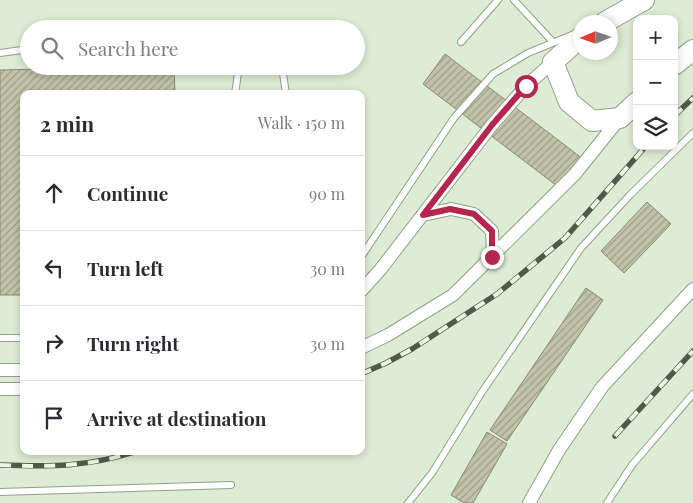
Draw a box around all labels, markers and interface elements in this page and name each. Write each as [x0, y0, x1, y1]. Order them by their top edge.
north arrow [573, 15, 618, 60]
map controls [633, 15, 678, 150]
button: + [633, 15, 678, 60]
search box [20, 20, 365, 75]
icon: search [38, 34, 66, 62]
text: Search here [78, 35, 178, 61]
button: − [633, 60, 678, 105]
route start [515, 75, 538, 98]
button: layers [633, 105, 678, 150]
text: 2 min [40, 109, 94, 137]
text: Walk · 150 m [258, 112, 345, 133]
icon: ahead [40, 179, 68, 207]
text: Continue [87, 180, 168, 206]
text: 90 m [309, 183, 345, 204]
route end [481, 246, 504, 269]
icon: left [40, 254, 68, 282]
text: Turn left [87, 255, 164, 281]
text: 30 m [310, 258, 345, 279]
icon: right [40, 329, 68, 357]
text: Turn right [87, 330, 179, 356]
text: 30 m [310, 333, 345, 354]
icon: arrive [40, 404, 68, 432]
text: Arrive at destination [87, 405, 267, 431]

